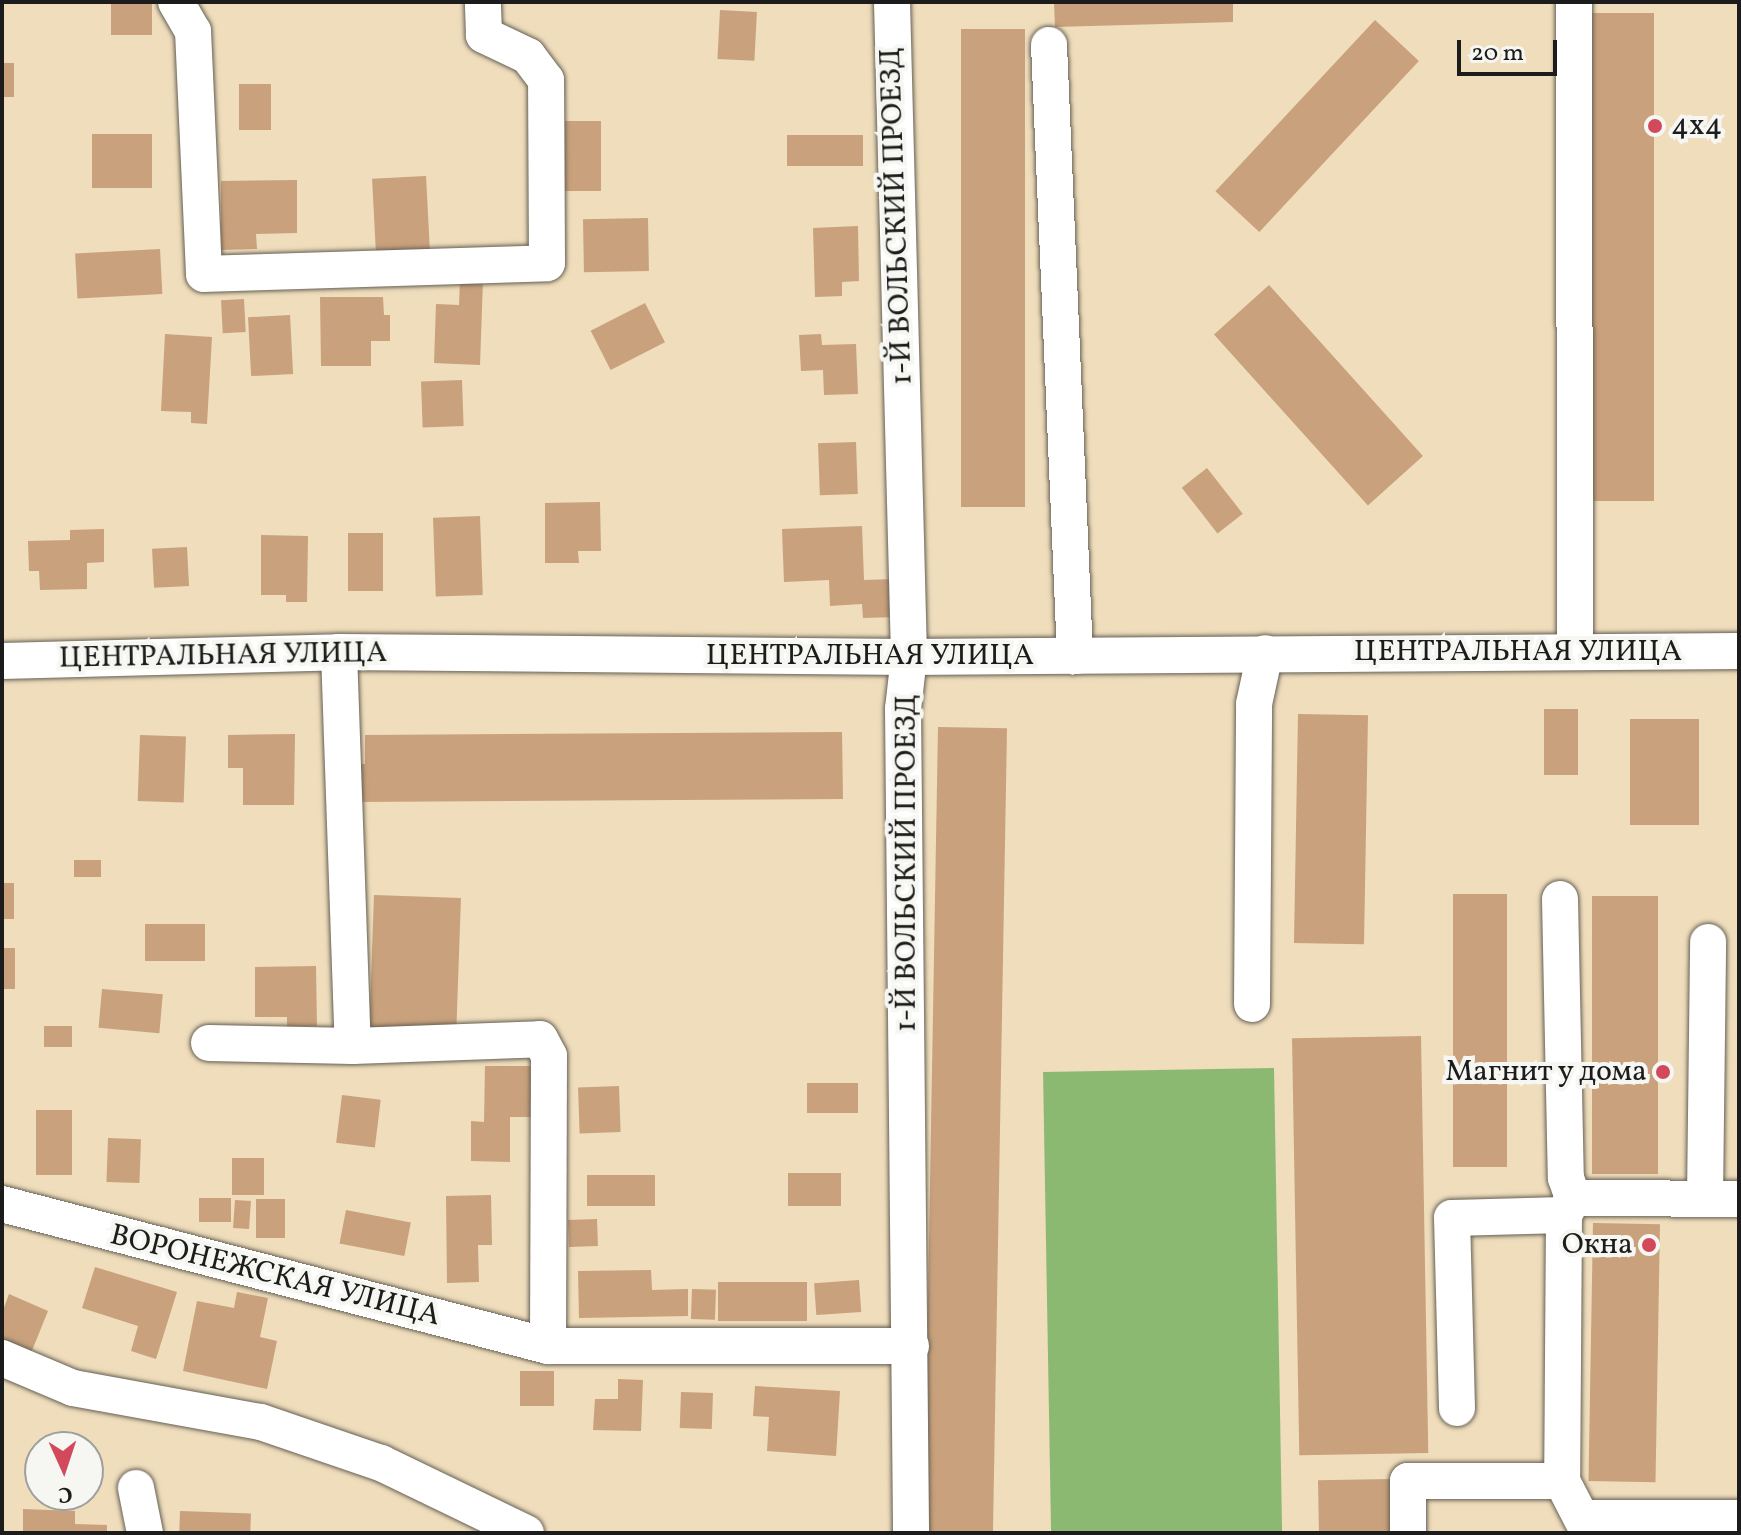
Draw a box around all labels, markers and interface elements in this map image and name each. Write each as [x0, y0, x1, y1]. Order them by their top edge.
scale bar [1461, 24, 1561, 74]
text: 20 m [1471, 37, 1524, 71]
street label: 1-Й ВОЛЬСКИЙ ПРОЕЗД [873, 46, 921, 386]
place label: 4x4 [1671, 108, 1722, 144]
marker: 4x4 [1646, 117, 1664, 135]
street label: ЦЕНТРАЛЬНАЯ УЛИЦА [1354, 634, 1682, 670]
street label: ЦЕНТРАЛЬНАЯ УЛИЦА [59, 635, 387, 677]
street label: ЦЕНТРАЛЬНАЯ УЛИЦА [706, 638, 1034, 674]
street label: 1-Й ВОЛЬСКИЙ ПРОЕЗД [889, 694, 925, 1032]
place label: Магнит у дома [1443, 1054, 1647, 1090]
marker: Магнит у дома [1654, 1063, 1672, 1081]
street label: ВОРОНЕЖСКАЯ УЛИЦА [106, 1218, 444, 1334]
place label: Окна [1562, 1227, 1633, 1263]
marker: Окна [1640, 1236, 1658, 1254]
north arrow [24, 1431, 104, 1511]
text: С [57, 1478, 73, 1509]

